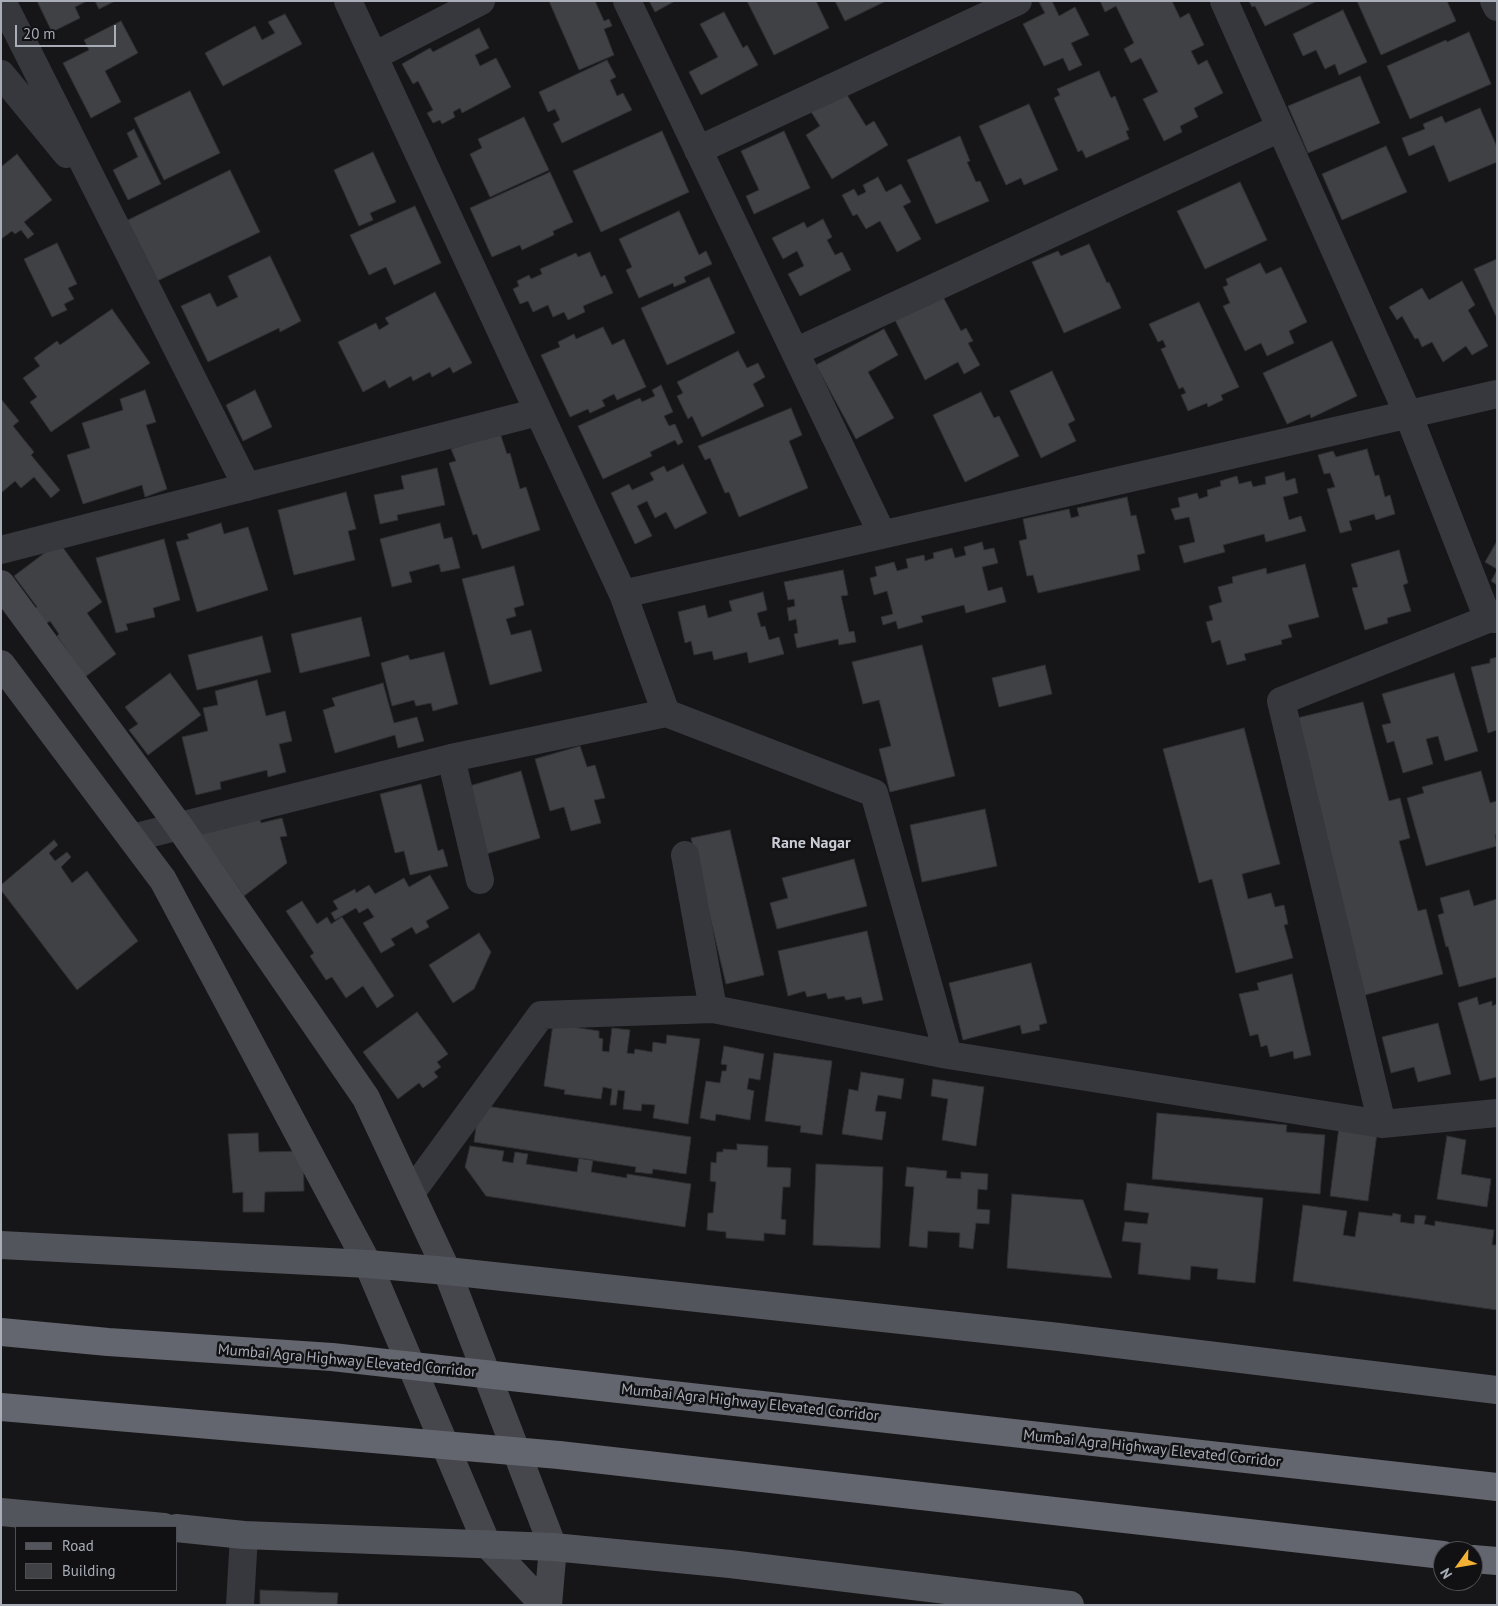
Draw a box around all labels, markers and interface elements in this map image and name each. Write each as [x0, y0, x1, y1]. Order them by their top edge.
scale bar [18, 15, 119, 47]
text: 20 m [23, 24, 56, 43]
district label: Rane Nagar [771, 833, 851, 853]
street label: Mumbai Agra Highway Elevated Corridor [217, 1341, 477, 1381]
street label: Mumbai Agra Highway Elevated Corridor [620, 1381, 880, 1425]
street label: Mumbai Agra Highway Elevated Corridor [1022, 1427, 1282, 1471]
legend [15, 1526, 178, 1591]
text: Road [62, 1536, 94, 1555]
north arrow [1433, 1541, 1483, 1591]
text: Building [62, 1561, 116, 1580]
text: N [1436, 1565, 1456, 1582]

